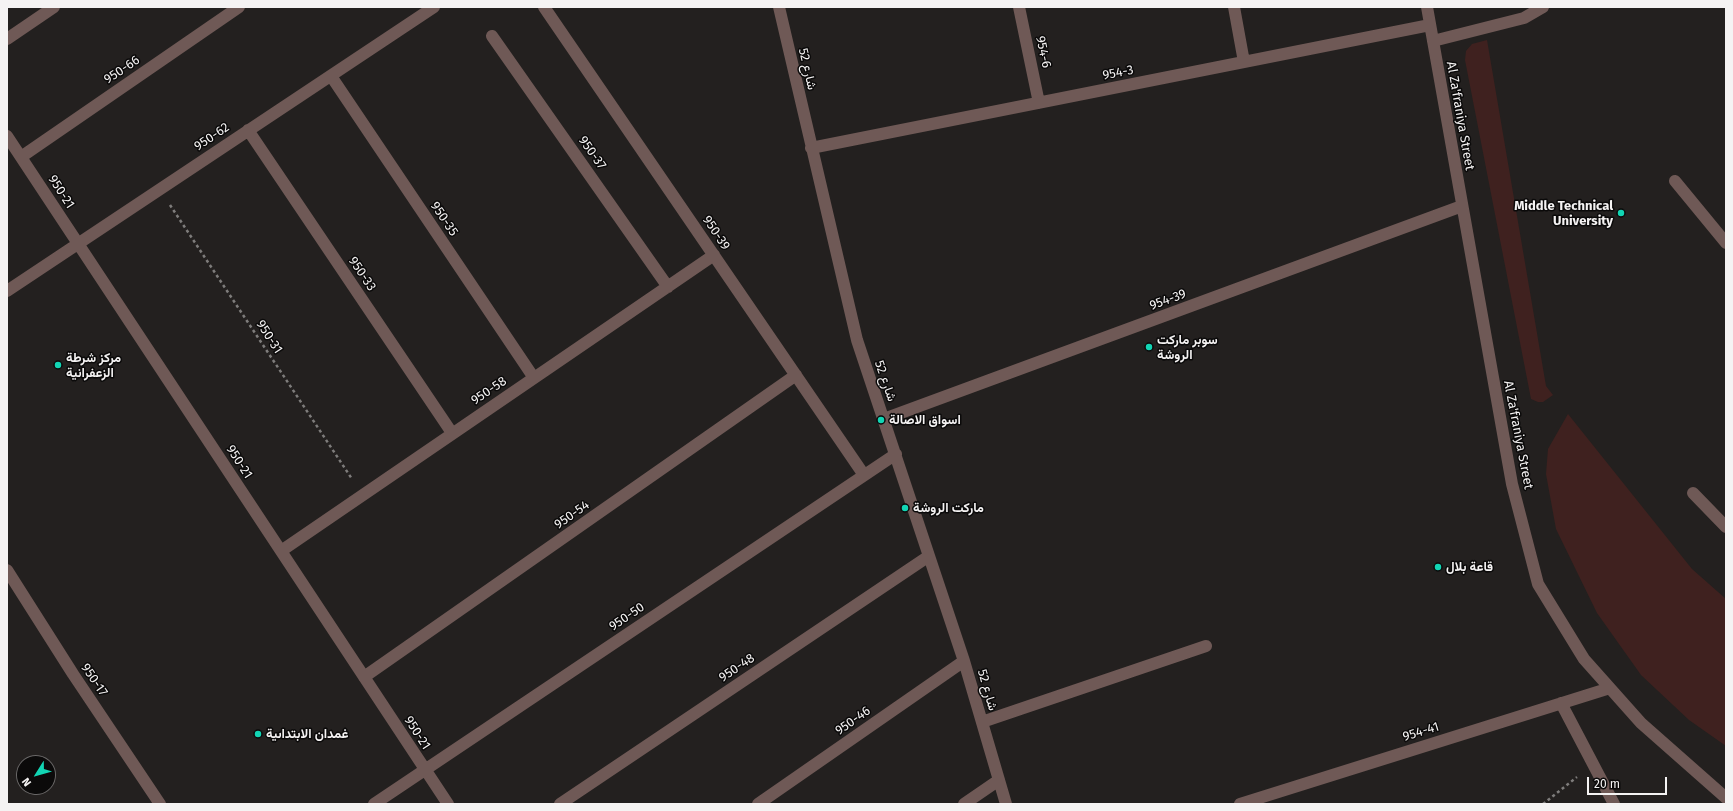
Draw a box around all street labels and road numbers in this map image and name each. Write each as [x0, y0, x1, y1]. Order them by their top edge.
street label: 954-6 [1032, 35, 1054, 69]
street label: شارع 52 [795, 47, 819, 91]
street label: 950-66 [101, 52, 143, 88]
street label: Al Za'franiya Street [1443, 60, 1477, 172]
street label: 954-3 [1101, 62, 1135, 84]
street label: 950-62 [191, 120, 233, 154]
street label: 950-37 [575, 133, 609, 173]
street label: 950-21 [44, 172, 78, 212]
street label: 950-35 [427, 199, 461, 239]
street label: 950-39 [699, 213, 733, 253]
street label: 950-33 [345, 254, 379, 294]
street label: 954-39 [1148, 286, 1188, 314]
street label: 950-31 [252, 317, 286, 357]
street label: شارع 52 [871, 358, 899, 404]
street label: 950-58 [468, 374, 510, 408]
street label: Al Za'franiya Street [1500, 379, 1536, 491]
street label: 950-21 [222, 442, 256, 482]
street label: 950-54 [551, 497, 593, 533]
street label: 950-50 [606, 599, 648, 635]
street label: 950-48 [716, 650, 758, 686]
street label: 950-17 [77, 661, 111, 699]
street label: شارع 52 [974, 667, 1000, 713]
street label: 950-46 [832, 703, 874, 739]
street label: 950-21 [400, 713, 434, 753]
street label: 954-41 [1401, 719, 1441, 745]

